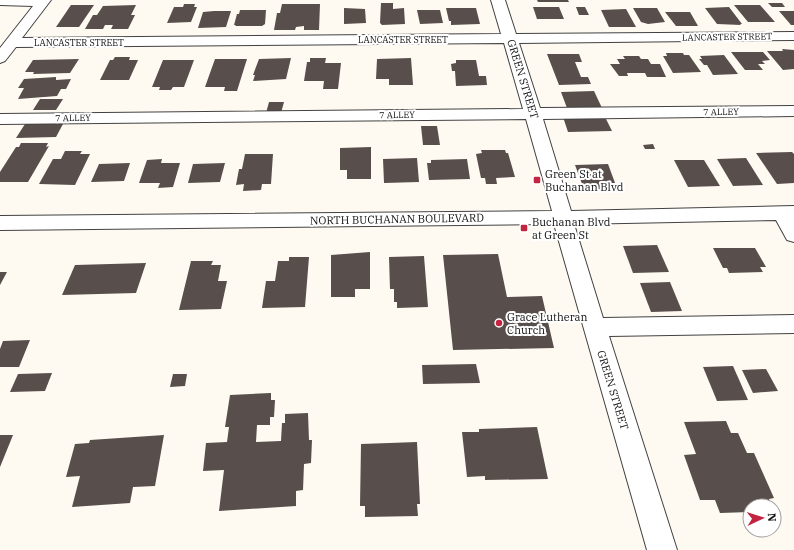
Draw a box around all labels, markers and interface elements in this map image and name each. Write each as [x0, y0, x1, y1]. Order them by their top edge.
street label: LANCASTER STREET [682, 30, 772, 43]
street label: LANCASTER STREET [358, 34, 448, 45]
street label: LANCASTER STREET [34, 37, 124, 48]
street label: GREEN STREET [504, 37, 542, 121]
street label: 7 ALLEY [703, 106, 739, 117]
street label: 7 ALLEY [379, 109, 415, 120]
street label: 7 ALLEY [55, 112, 91, 123]
place label: Green St at Buchanan Blvd [545, 167, 624, 194]
marker: Green St at Buchanan Blvd [532, 175, 542, 185]
street label: NORTH BUCHANAN BOULEVARD [310, 210, 484, 228]
place label: Buchanan Blvd at Green St [532, 215, 611, 242]
marker: Buchanan Blvd at Green St [519, 223, 529, 233]
place label: Grace Lutheran Church [507, 310, 588, 337]
marker: Grace Lutheran Church [494, 318, 504, 328]
street label: GREEN STREET [594, 348, 632, 432]
north arrow [742, 498, 782, 538]
text: N [765, 512, 779, 522]

